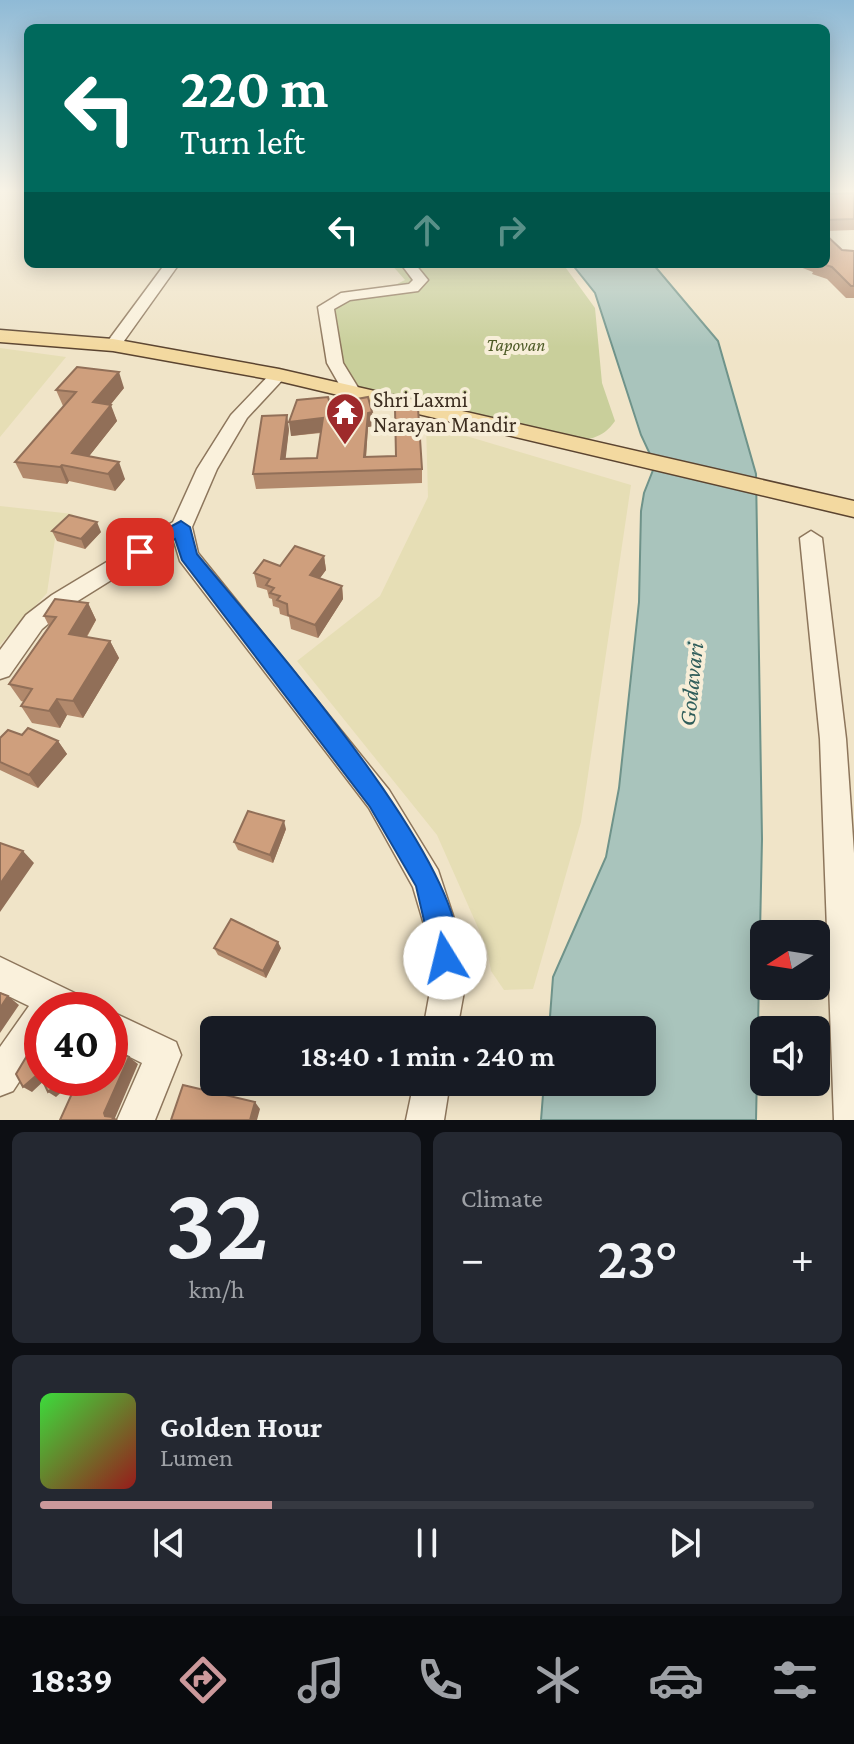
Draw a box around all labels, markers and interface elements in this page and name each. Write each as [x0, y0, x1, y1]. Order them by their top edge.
icon: left [48, 56, 152, 160]
text: 220 m [180, 57, 329, 119]
text: Turn left [180, 122, 305, 162]
icon: left [321, 208, 365, 252]
icon: ahead [405, 208, 449, 252]
icon: right [489, 208, 533, 252]
park label: Tapovan [487, 335, 545, 355]
place label: Shri Laxmi Narayan Mandir [373, 387, 517, 437]
temple icon: Shri Laxmi Narayan Mandir [324, 391, 366, 446]
pin [106, 518, 174, 586]
icon: arrive [118, 530, 162, 574]
water label: Godavari [673, 640, 708, 727]
position arrow [403, 916, 487, 1000]
north arrow [750, 920, 830, 1000]
map controls [750, 920, 830, 1096]
speed limit sign: 40 [24, 992, 128, 1096]
button: sound [750, 1016, 830, 1096]
text: 18:40 · 1 min · 240 m [301, 1039, 555, 1072]
text: 32 [165, 1165, 268, 1280]
text: Climate [461, 1184, 543, 1213]
text: 23° [597, 1224, 678, 1291]
text: − [461, 1234, 484, 1282]
text: + [791, 1234, 814, 1282]
text: km/h [188, 1275, 245, 1304]
text: Golden Hour [160, 1410, 322, 1443]
text: Lumen [160, 1443, 233, 1472]
icon: previous [147, 1521, 191, 1565]
icon: pause [405, 1521, 449, 1565]
icon: next [663, 1521, 707, 1565]
icon: directions [175, 1652, 231, 1708]
icon: music [293, 1652, 349, 1708]
icon: phone [412, 1652, 468, 1708]
icon: climate [530, 1652, 586, 1708]
icon: car [648, 1652, 704, 1708]
icon: filters [767, 1652, 823, 1708]
text: 18:39 [31, 1660, 113, 1700]

